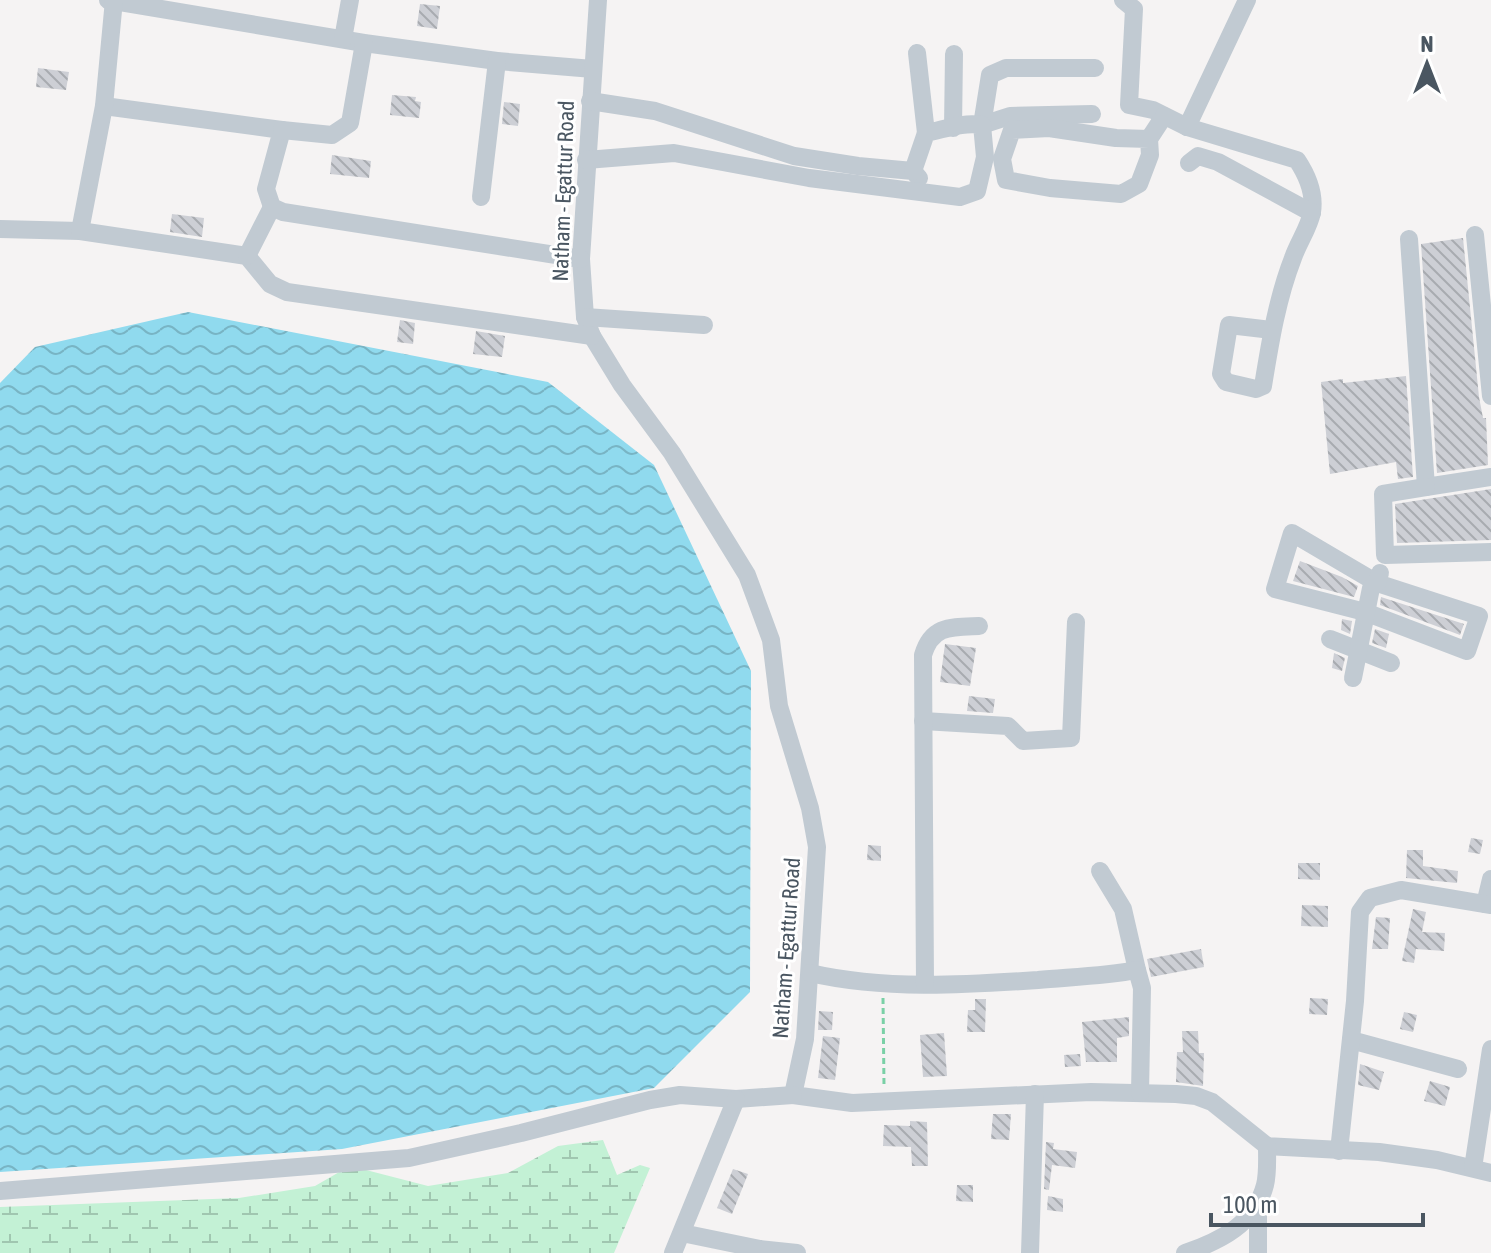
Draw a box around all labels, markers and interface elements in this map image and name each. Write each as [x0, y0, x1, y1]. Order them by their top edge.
north arrow [1387, 24, 1467, 104]
text: N [1421, 31, 1433, 57]
street label: Natham - Egattur Road [547, 100, 579, 282]
street label: Natham - Egattur Road [767, 857, 805, 1039]
scale bar [1211, 1177, 1423, 1227]
text: 100 m [1223, 1191, 1277, 1218]

